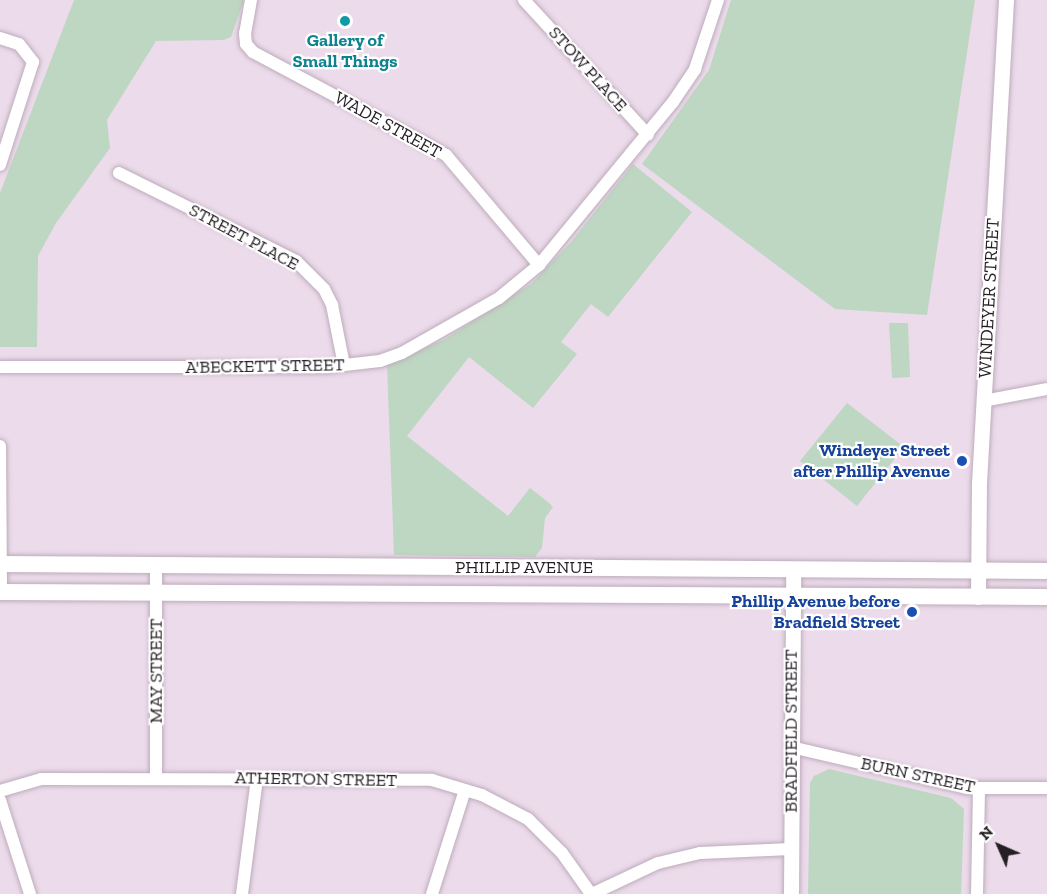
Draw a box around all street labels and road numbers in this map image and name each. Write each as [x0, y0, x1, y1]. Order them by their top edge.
street label: STOW PLACE [544, 22, 632, 116]
street label: WADE STREET [331, 87, 445, 163]
street label: STREET PLACE [185, 199, 303, 275]
street label: WINDEYER STREET [974, 218, 1004, 378]
street label: A'BECKETT STREET [185, 354, 345, 378]
street label: PHILLIP AVENUE [455, 556, 593, 578]
street label: MAY STREET [145, 618, 167, 724]
street label: BRADFIELD STREET [780, 649, 802, 813]
street label: BURN STREET [859, 752, 977, 798]
street label: ATHERTON STREET [235, 767, 397, 791]

